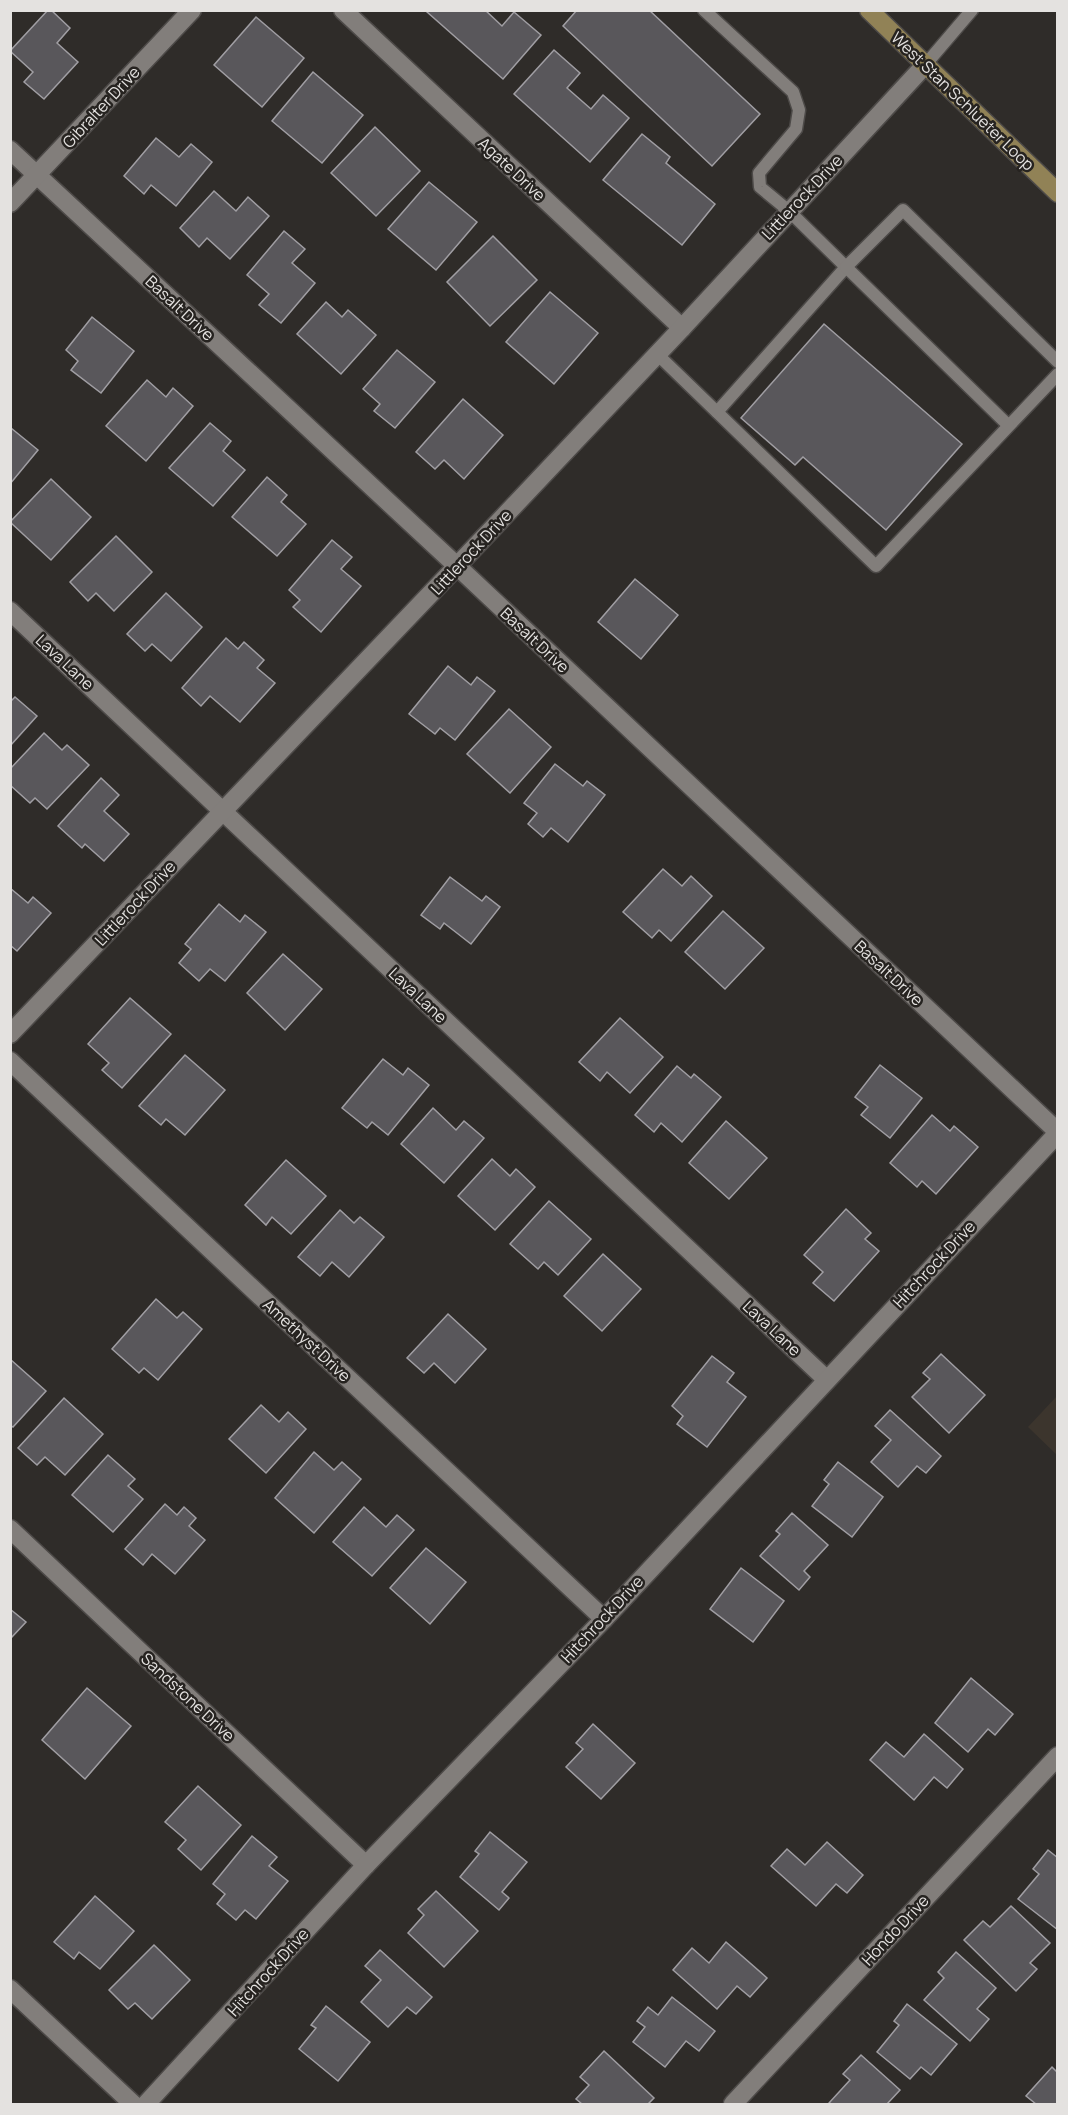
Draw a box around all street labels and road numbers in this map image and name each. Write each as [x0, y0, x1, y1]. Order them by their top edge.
street label: West Stan Schlueter Loop [887, 27, 1039, 175]
street label: Gibralter Drive [57, 61, 145, 153]
street label: Agate Drive [474, 132, 550, 206]
street label: Littlerock Drive [757, 150, 847, 244]
street label: Basalt Drive [141, 270, 219, 346]
street label: Littlerock Drive [426, 505, 516, 599]
street label: Basalt Drive [496, 602, 574, 678]
street label: Lava Lane [31, 629, 99, 695]
street label: Littlerock Drive [90, 856, 180, 950]
street label: Basalt Drive [850, 935, 928, 1011]
street label: Lava Lane [384, 962, 452, 1028]
street label: Hitchrock Drive [888, 1216, 980, 1312]
street label: Amethyst Drive [258, 1293, 356, 1387]
street label: Lava Lane [738, 1295, 806, 1361]
street label: Hitchrock Drive [556, 1571, 648, 1667]
street label: Sandstone Drive [136, 1648, 240, 1746]
street label: Hondo Drive [856, 1890, 934, 1970]
street label: Hitchrock Drive [222, 1923, 314, 2021]

